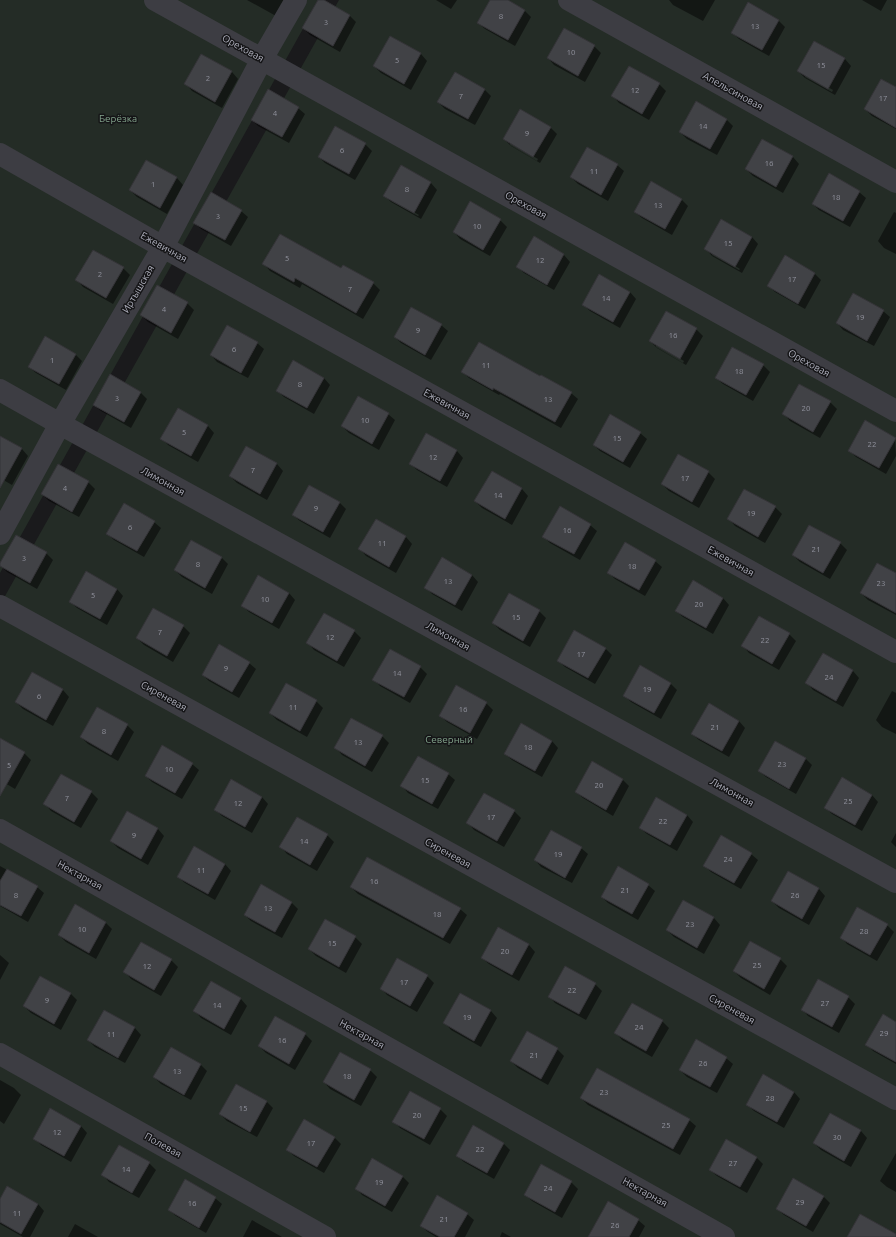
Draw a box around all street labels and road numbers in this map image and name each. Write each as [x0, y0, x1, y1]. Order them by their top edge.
street label: Ореховая [220, 32, 266, 64]
street label: Апельсиновая [701, 70, 765, 112]
street label: Ореховая [503, 189, 549, 221]
street label: Ежевичная [139, 230, 189, 264]
street label: Иртышская [120, 263, 156, 315]
street label: Ореховая [786, 347, 832, 379]
street label: Ежевичная [422, 387, 472, 421]
street label: Лимонная [139, 465, 187, 497]
street label: Ежевичная [706, 544, 756, 578]
street label: Лимонная [424, 620, 472, 652]
street label: Сиреневая [139, 679, 189, 713]
street label: Лимонная [708, 776, 756, 808]
street label: Сиреневая [423, 836, 473, 870]
street label: Нектарная [56, 858, 104, 892]
street label: Сиреневая [707, 992, 757, 1026]
street label: Нектарная [338, 1017, 386, 1051]
street label: Полевая [143, 1130, 183, 1160]
street label: Нектарная [621, 1175, 669, 1209]

